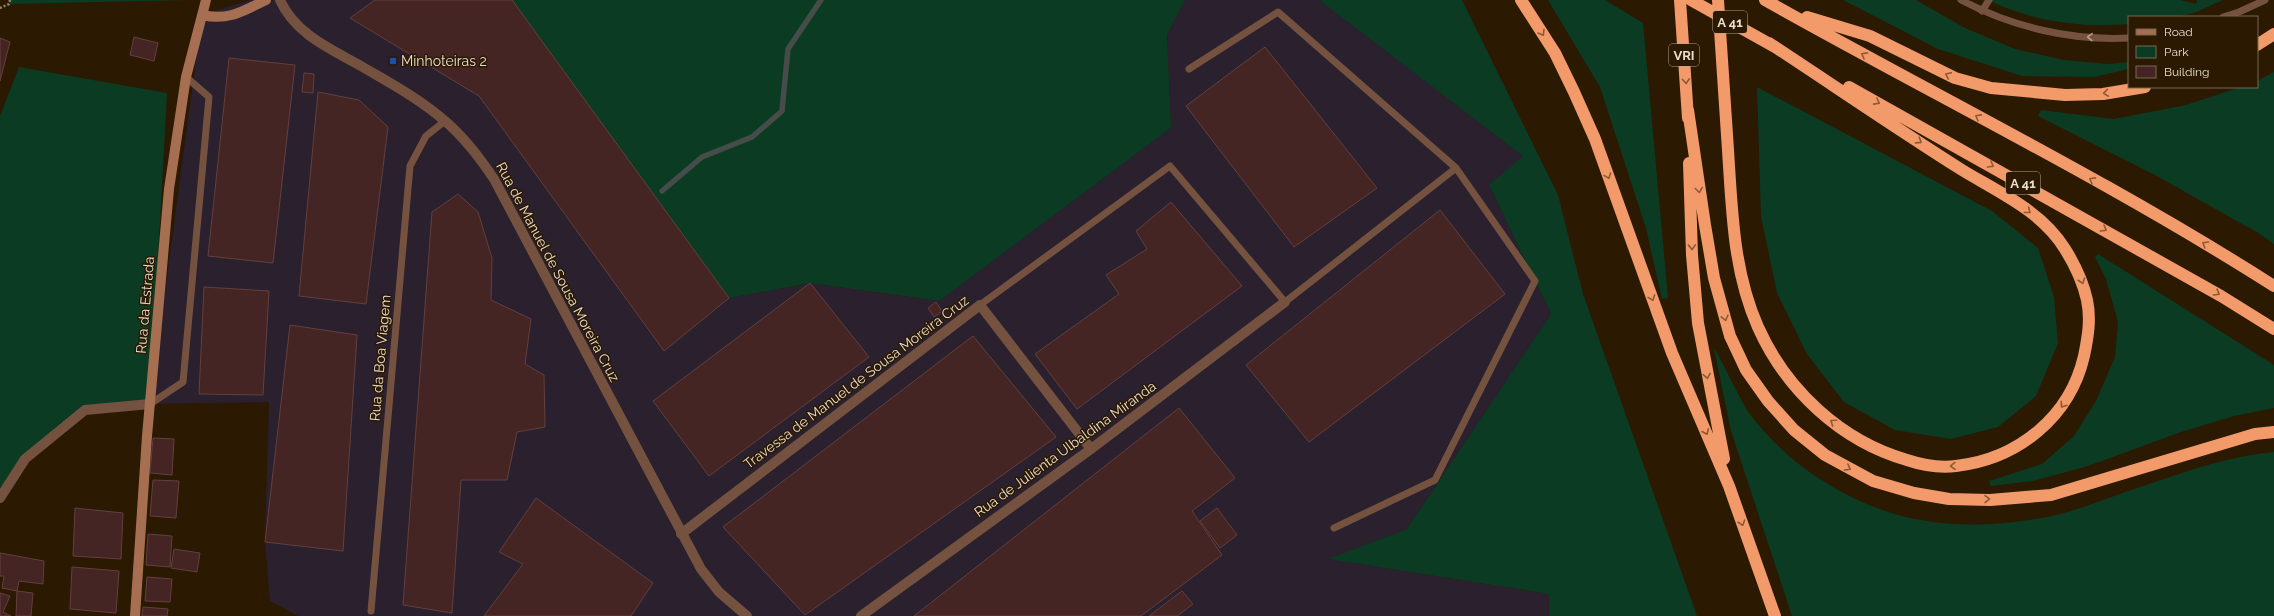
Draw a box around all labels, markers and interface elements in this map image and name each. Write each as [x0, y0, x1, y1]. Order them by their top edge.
road number: A 41 [1713, 11, 1747, 33]
legend [2128, 16, 2258, 88]
text: Road [2164, 25, 2193, 39]
one-way arrow [1538, 29, 1545, 36]
one-way arrow [2087, 33, 2093, 41]
road number: VRI [1669, 44, 1699, 66]
text: Park [2164, 45, 2189, 59]
one-way arrow [1861, 52, 1868, 59]
place label: Minhoteiras 2 [401, 53, 487, 69]
marker: Minhoteiras 2 [388, 56, 398, 66]
text: Building [2164, 65, 2210, 79]
one-way arrow [1945, 72, 1953, 80]
one-way arrow [1681, 78, 1690, 84]
one-way arrow [2103, 88, 2109, 97]
one-way arrow [1873, 98, 1880, 105]
one-way arrow [1975, 114, 1982, 122]
one-way arrow [1915, 136, 1922, 144]
street label: Rua de Manuel de Sousa Moreira Cruz [493, 159, 623, 385]
one-way arrow [1987, 161, 1994, 168]
one-way arrow [1603, 172, 1612, 179]
road number: A 41 [2006, 172, 2040, 194]
one-way arrow [2089, 177, 2096, 184]
one-way arrow [1694, 187, 1703, 193]
one-way arrow [2024, 207, 2031, 214]
one-way arrow [2100, 225, 2107, 232]
one-way arrow [2202, 241, 2209, 249]
one-way arrow [1687, 244, 1696, 250]
street label: Rua da Estrada [133, 256, 157, 354]
one-way arrow [2077, 278, 2085, 285]
one-way arrow [2213, 289, 2220, 296]
street label: Travessa de Manuel de Sousa Moreira Cruz [740, 292, 972, 472]
street label: Rua da Boa Viagem [367, 294, 393, 422]
one-way arrow [1648, 294, 1656, 301]
one-way arrow [1720, 314, 1728, 321]
one-way arrow [1702, 373, 1711, 379]
street label: Rua de Julienta Ulbaldina Miranda [971, 378, 1159, 520]
one-way arrow [2060, 401, 2068, 408]
one-way arrow [1830, 419, 1837, 427]
one-way arrow [1701, 427, 1709, 435]
one-way arrow [1950, 461, 1956, 470]
one-way arrow [1844, 463, 1852, 470]
one-way arrow [1984, 495, 1990, 503]
one-way arrow [1738, 519, 1746, 526]

